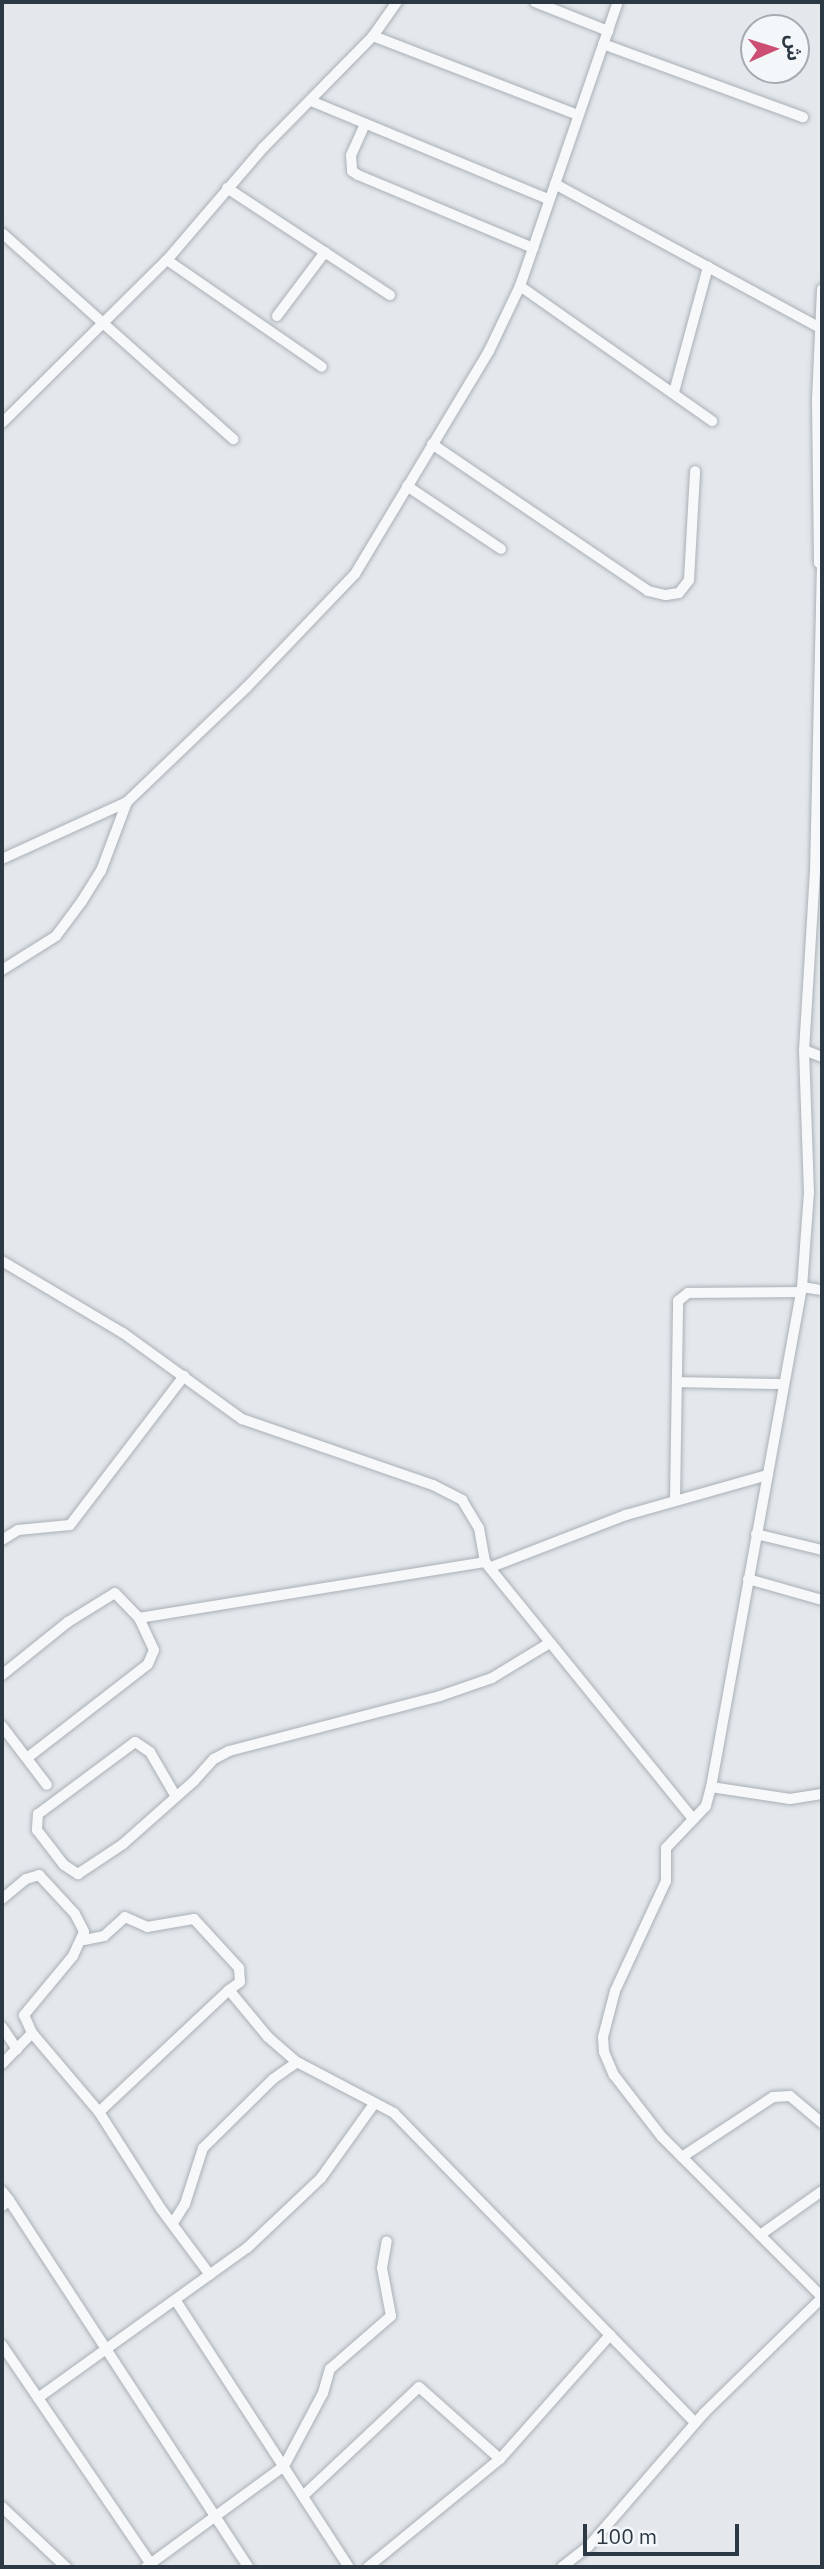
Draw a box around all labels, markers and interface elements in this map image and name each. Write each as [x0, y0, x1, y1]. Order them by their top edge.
north arrow [740, 14, 810, 84]
text: ش [781, 34, 807, 62]
scale bar [586, 2510, 742, 2554]
text: 100 m [596, 2522, 657, 2550]

